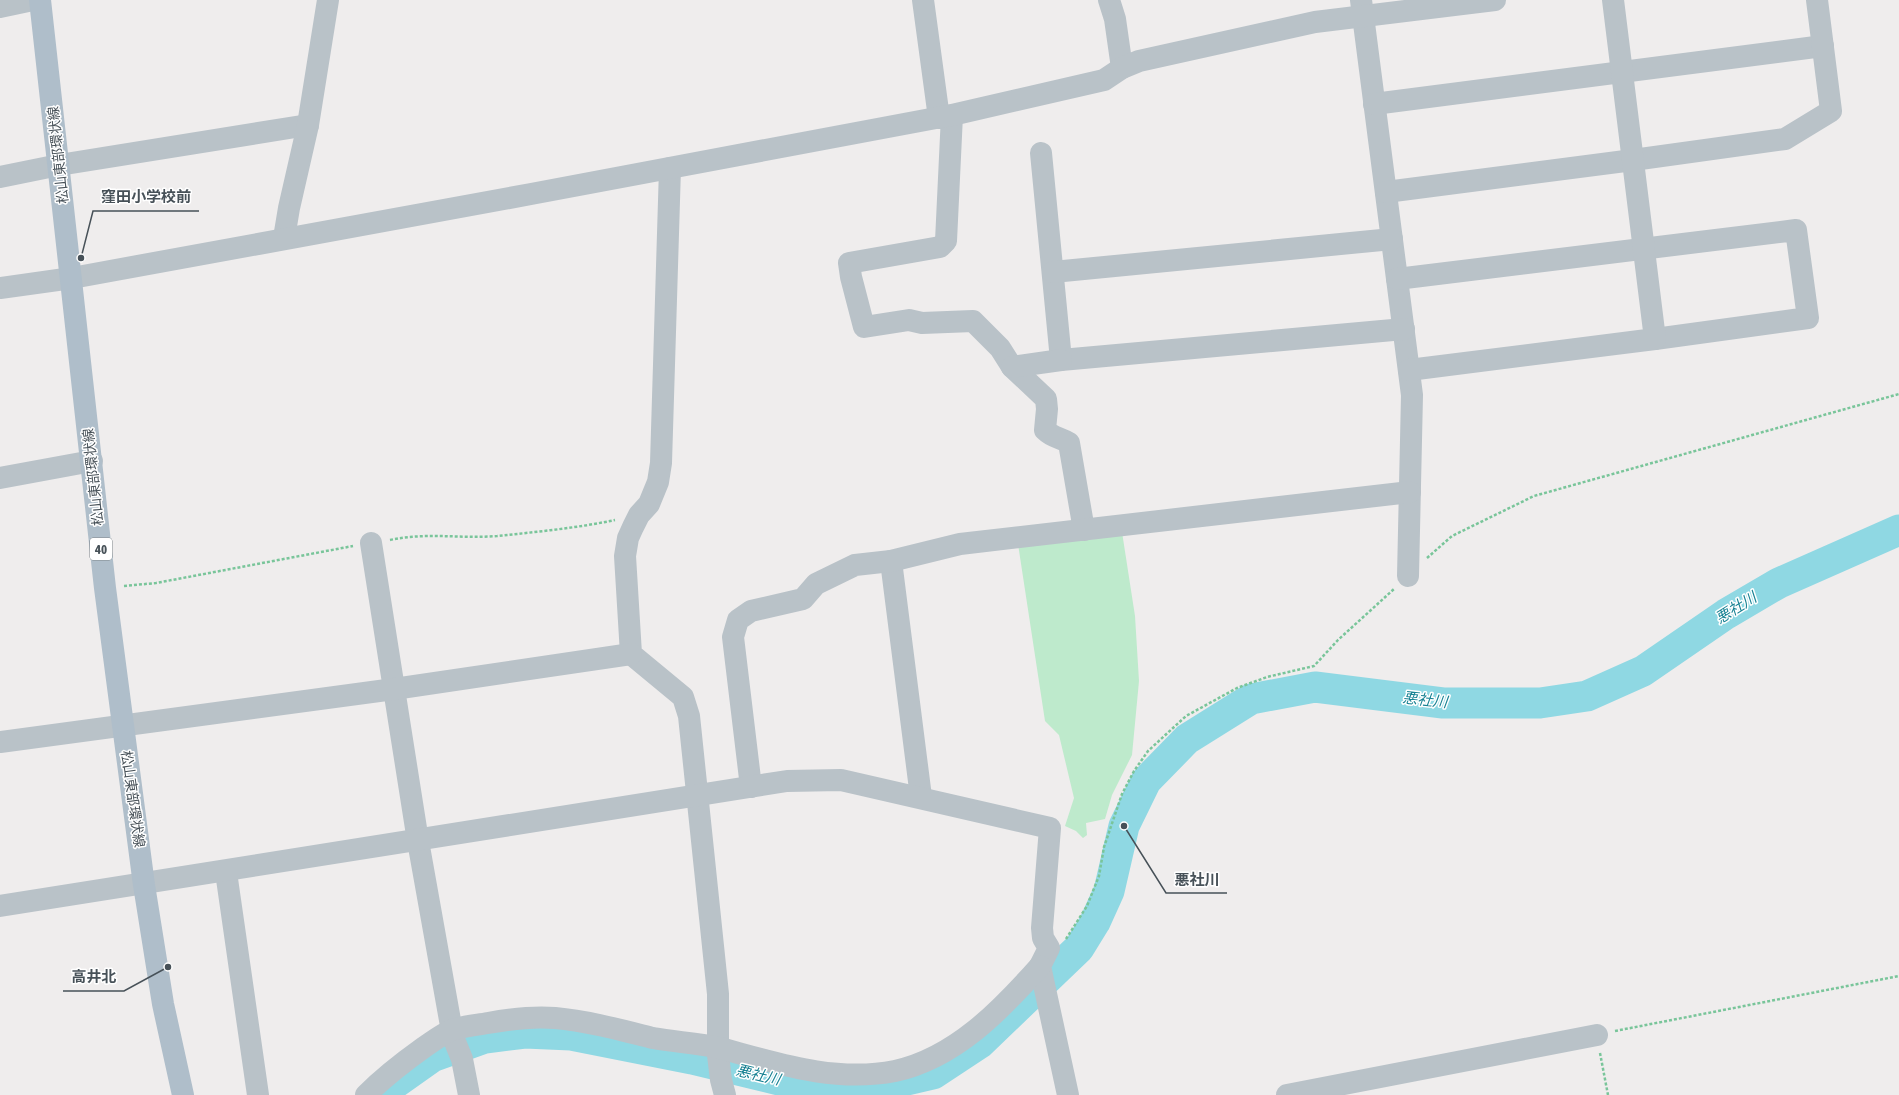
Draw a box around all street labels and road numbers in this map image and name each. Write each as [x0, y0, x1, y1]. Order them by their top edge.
street label: 松山東部環状線 [45, 105, 71, 205]
street label: 松山東部環状線 [80, 427, 106, 527]
road number: 40 [90, 538, 112, 560]
street label: 松山東部環状線 [118, 749, 148, 849]

